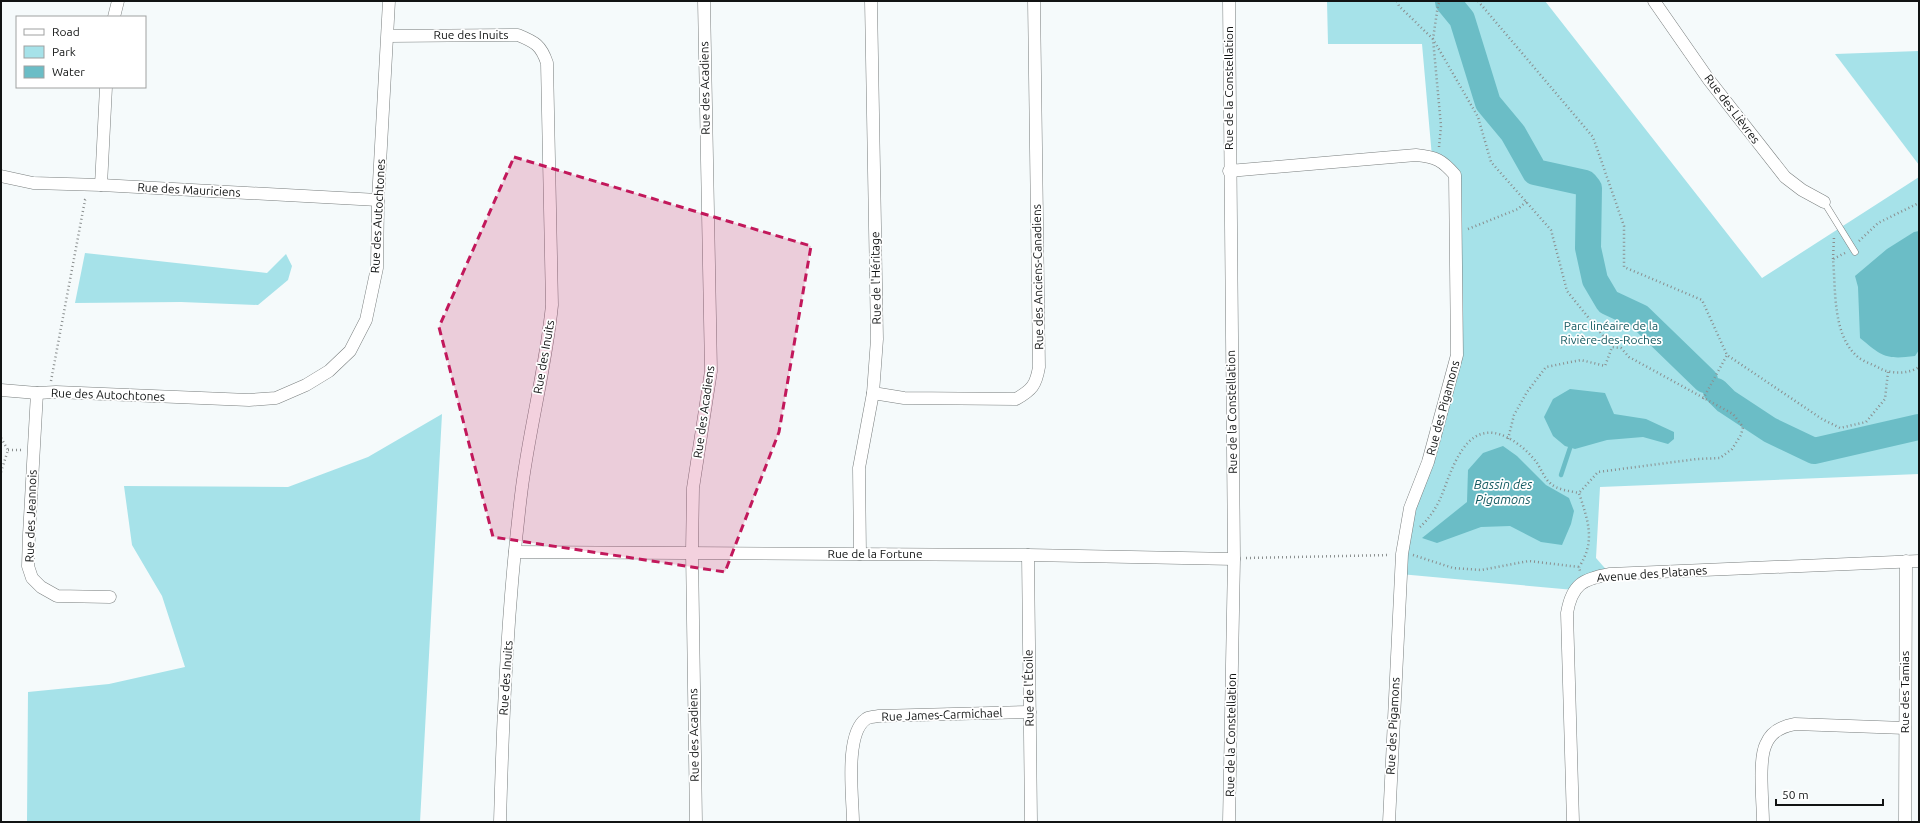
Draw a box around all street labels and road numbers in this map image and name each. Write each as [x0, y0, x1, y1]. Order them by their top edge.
street label: Rue de la Constellation [1222, 26, 1235, 150]
street label: Rue des Inuits [434, 28, 508, 41]
street label: Rue des Acadiens [697, 41, 712, 135]
street label: Rue des Lièvres [1702, 72, 1763, 146]
street label: Rue des Autochtones [368, 158, 387, 273]
street label: Rue des Mauriciens [137, 180, 241, 199]
street label: Rue des Anciens-Canadiens [1030, 204, 1045, 350]
street label: Rue de l'Héritage [868, 231, 883, 325]
street label: Rue des Inuits [531, 319, 556, 395]
street label: Rue de la Constellation [1224, 350, 1239, 474]
street label: Rue des Pigamons [1424, 359, 1461, 457]
street label: Rue des Acadiens [691, 365, 716, 459]
street label: Rue des Autochtones [51, 386, 165, 403]
street label: Rue des Jeannois [22, 469, 39, 563]
street label: Rue de la Fortune [827, 547, 923, 560]
street label: Avenue des Platanes [1596, 563, 1708, 584]
street label: Rue des Inuits [496, 640, 515, 716]
street label: Rue de l'Étoile [1021, 649, 1036, 727]
street label: Rue des Tamias [1898, 651, 1911, 733]
street label: Rue de la Constellation [1223, 673, 1238, 797]
street label: Rue des Pigamons [1383, 677, 1402, 775]
street label: Rue des Acadiens [686, 688, 701, 782]
street label: Rue James-Carmichael [881, 706, 1003, 723]

